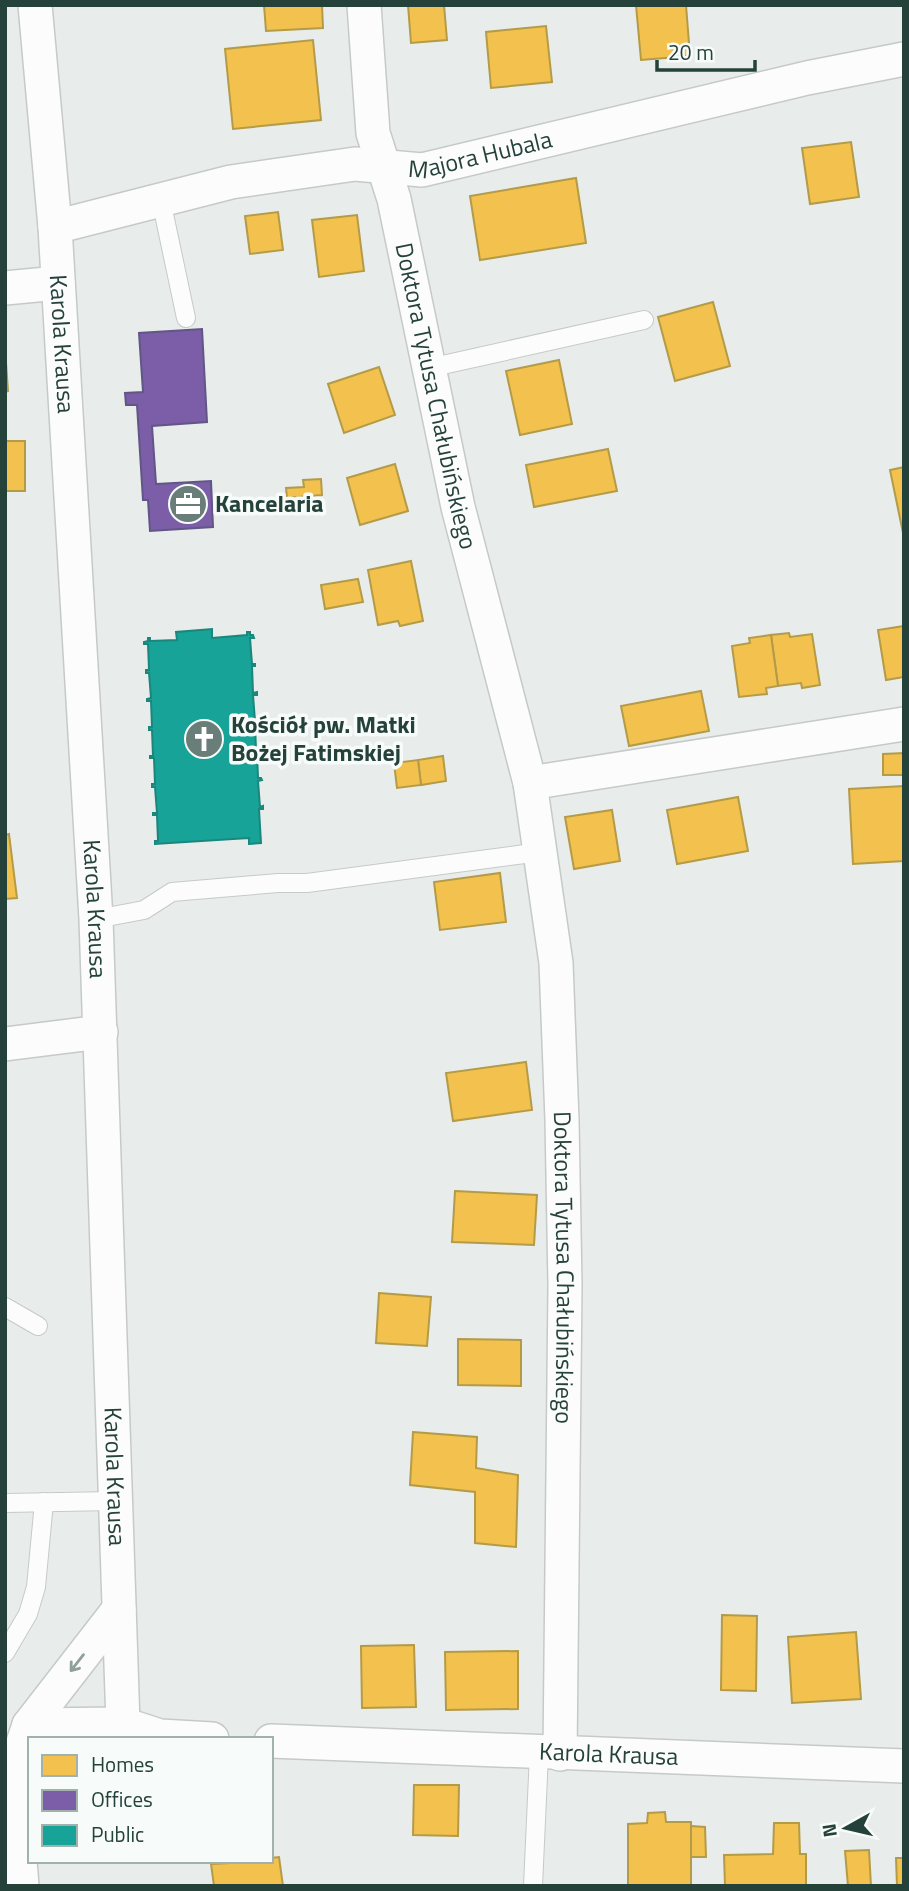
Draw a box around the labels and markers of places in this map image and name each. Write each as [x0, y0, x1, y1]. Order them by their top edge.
office icon: Kancelaria [167, 483, 209, 525]
place label: Kancelaria [215, 485, 324, 521]
place label: Kościół pw. Matki Bożej Fatimskiej [231, 706, 416, 770]
church icon: Kościół pw. Matki Bożej Fatimskiej [183, 718, 225, 760]

